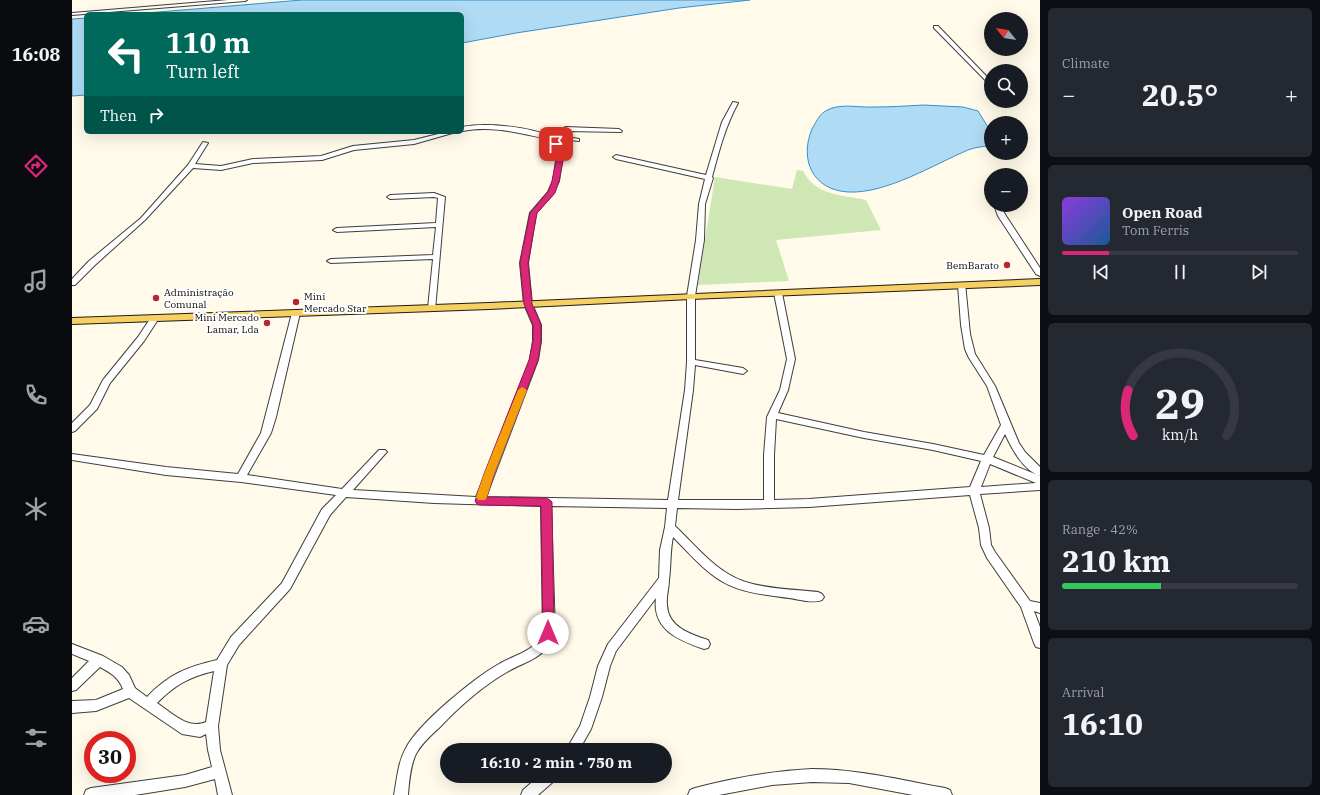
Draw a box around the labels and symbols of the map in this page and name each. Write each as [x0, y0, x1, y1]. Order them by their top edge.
north arrow [984, 12, 1028, 56]
pin [539, 127, 573, 161]
place label: BemBarato [946, 259, 999, 272]
marker: BemBarato [1002, 260, 1012, 270]
place label: Administração Comunal [164, 286, 234, 311]
place label: Mini Mercado Star [304, 290, 367, 315]
marker: Administração Comunal [151, 293, 161, 303]
marker: Mini Mercado Star [291, 297, 301, 307]
place label: Mini Mercado Lamar, Lda [194, 311, 260, 336]
marker: Mini Mercado Lamar, Lda [262, 318, 272, 328]
position arrow [527, 612, 569, 654]
speed limit sign: 30 [84, 731, 136, 783]

